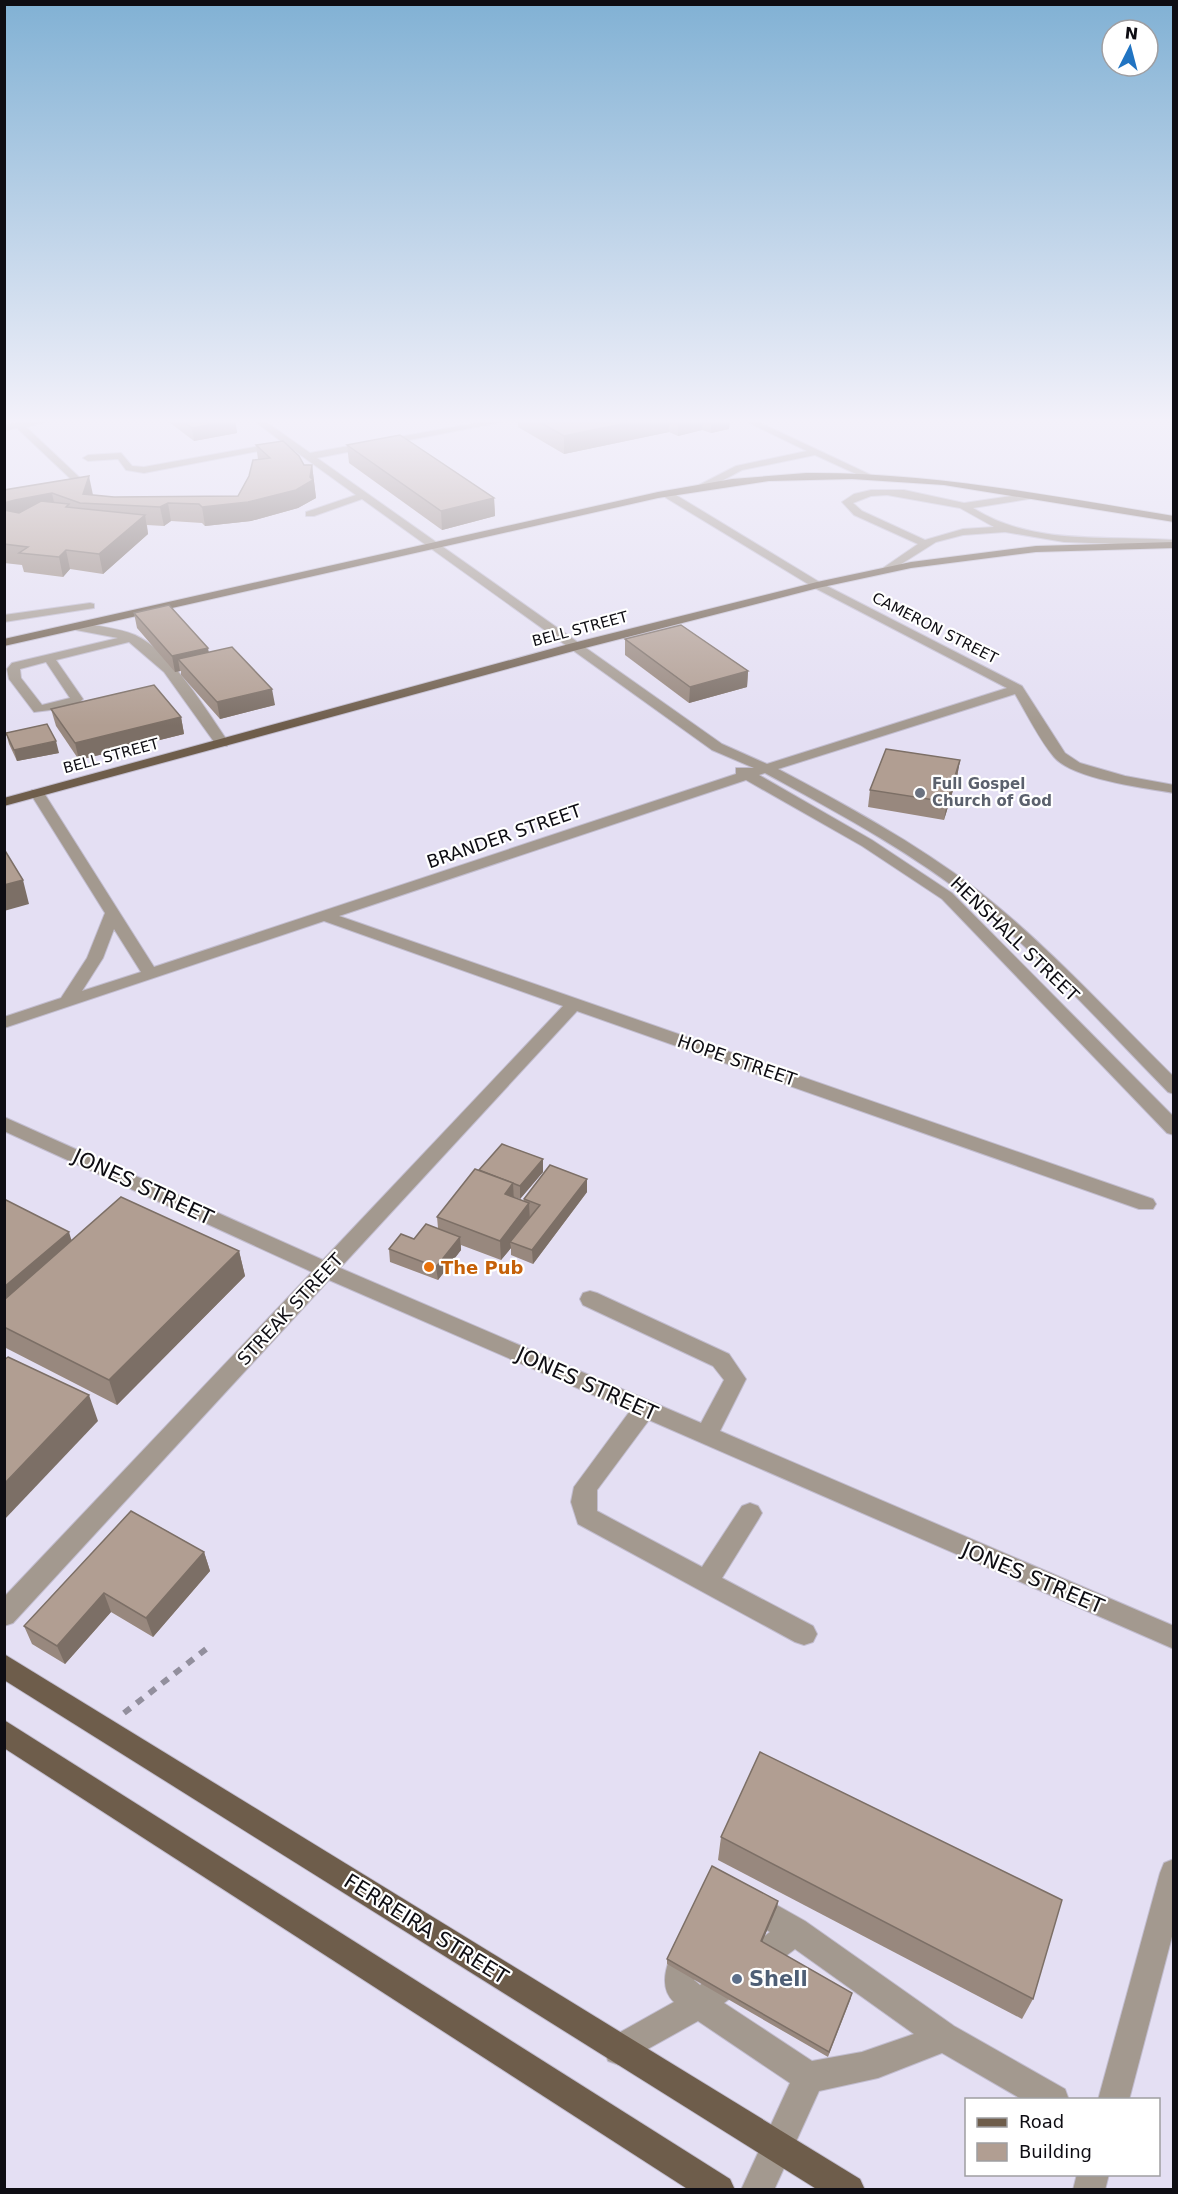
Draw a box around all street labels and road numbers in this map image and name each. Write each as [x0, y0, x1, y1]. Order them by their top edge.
street label: CAMERON STREET [869, 589, 1002, 668]
street label: BELL STREET [530, 607, 631, 650]
street label: BELL STREET [61, 734, 162, 777]
street label: BRANDER STREET [424, 799, 585, 872]
street label: HENSHALL STREET [947, 872, 1084, 1006]
street label: HOPE STREET [675, 1030, 800, 1090]
street label: JONES STREET [67, 1143, 217, 1230]
street label: STREAK STREET [233, 1248, 348, 1369]
street label: JONES STREET [511, 1341, 661, 1426]
street label: JONES STREET [957, 1537, 1108, 1619]
street label: FERREIRA STREET [340, 1869, 513, 1989]

